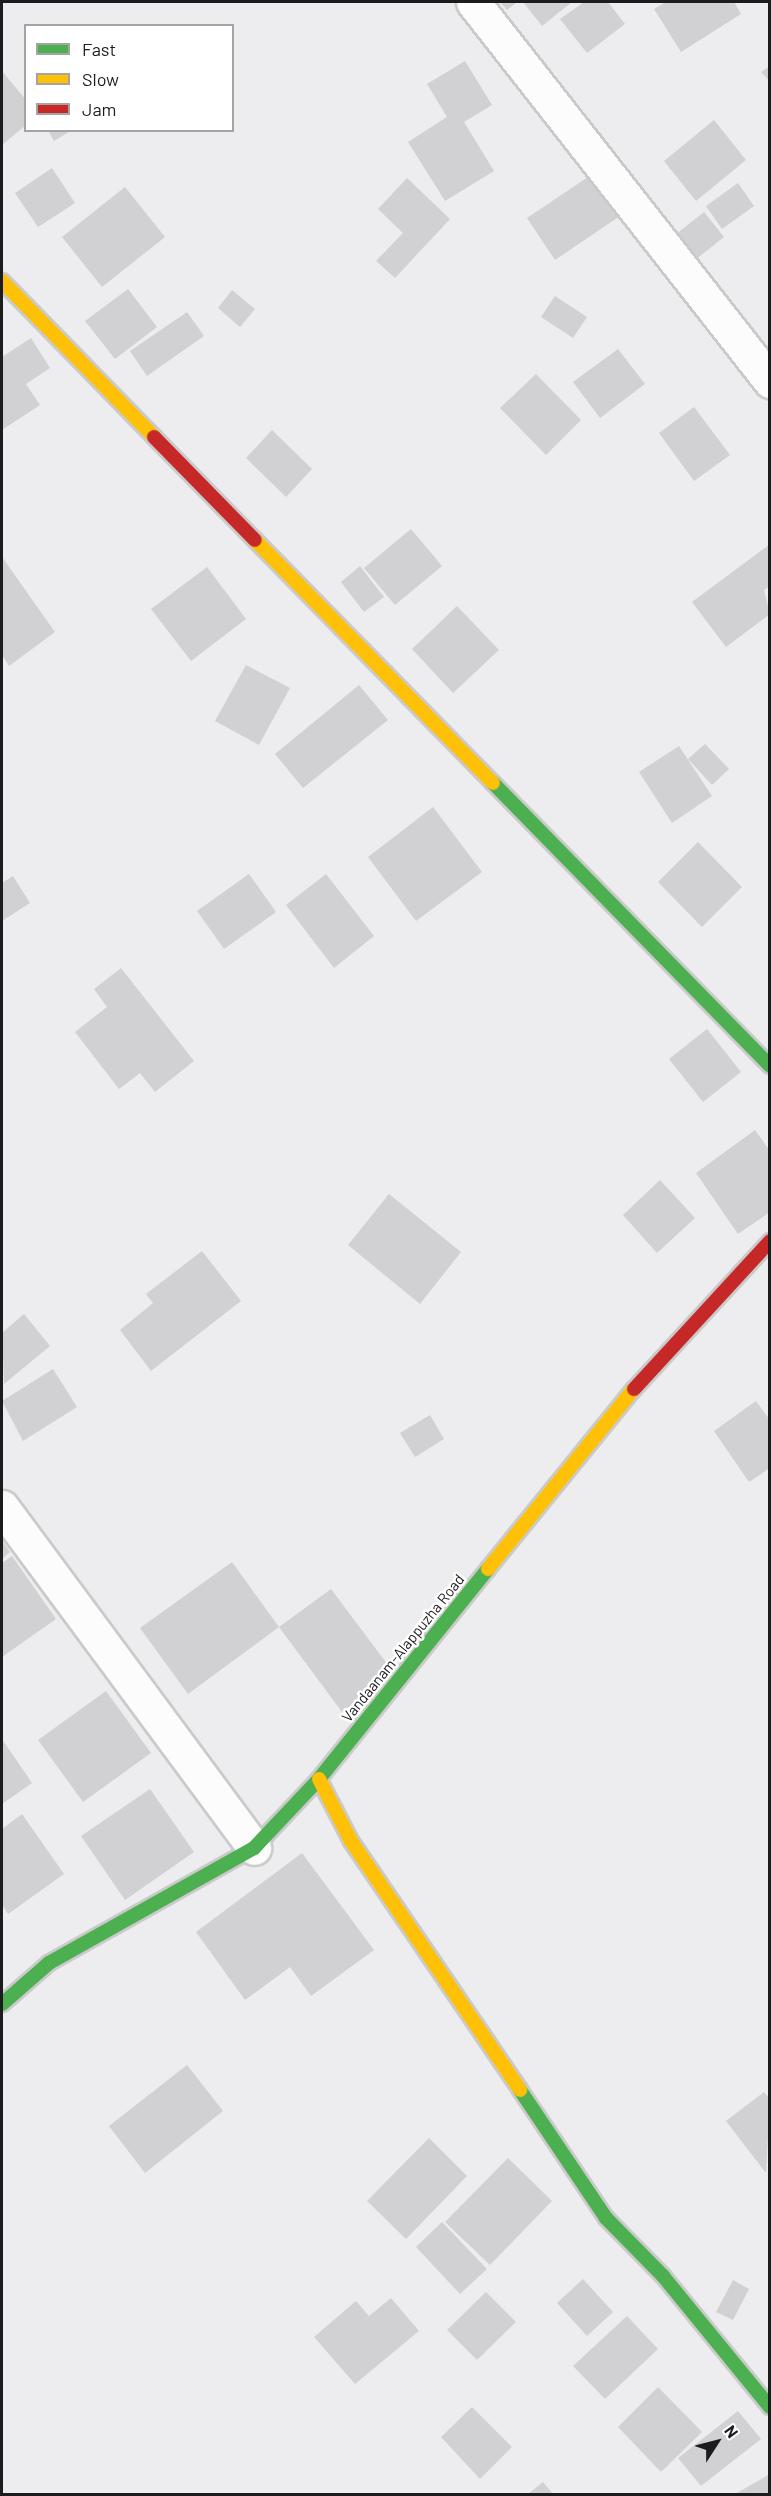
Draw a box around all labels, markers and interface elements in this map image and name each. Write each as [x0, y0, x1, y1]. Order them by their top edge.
legend [24, 24, 234, 132]
text: Fast [82, 38, 116, 60]
text: Slow [82, 68, 119, 90]
text: Jam [82, 98, 116, 120]
street label: Vandaanam-Alappuzha Road [338, 1571, 468, 1725]
north arrow [687, 2412, 747, 2472]
text: N [721, 2421, 743, 2441]

